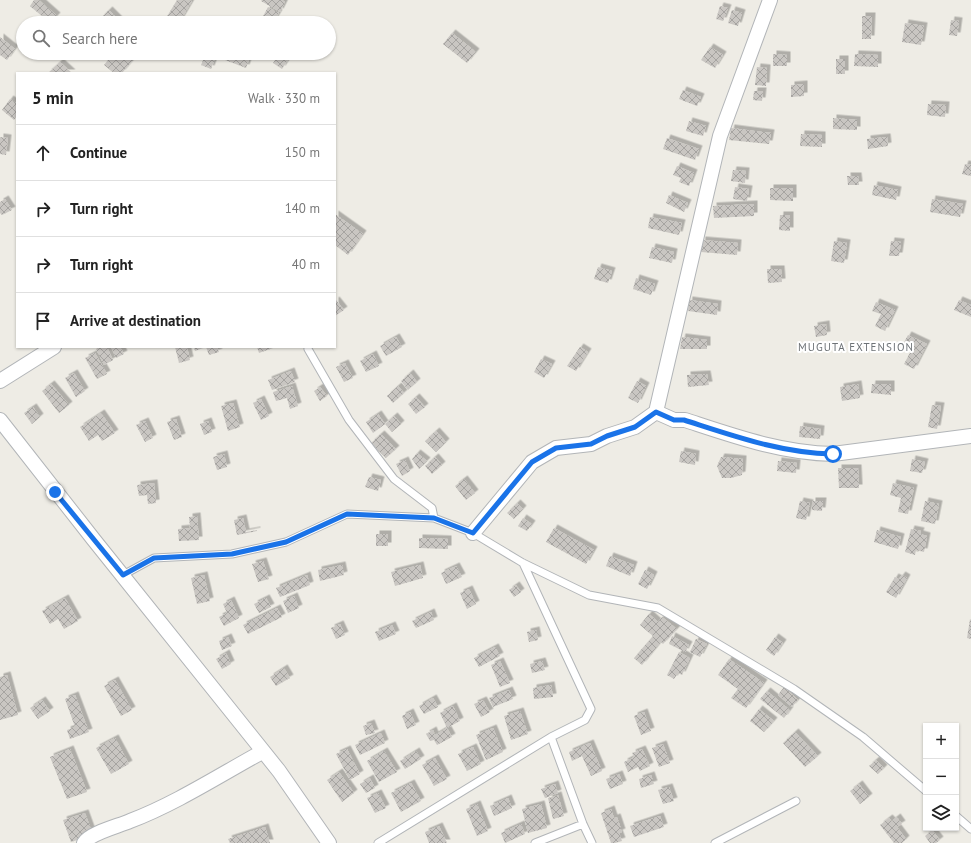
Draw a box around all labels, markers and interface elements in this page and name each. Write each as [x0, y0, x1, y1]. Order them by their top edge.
search box [16, 16, 336, 60]
icon: search [30, 27, 52, 49]
text: Search here [62, 29, 138, 48]
text: 5 min [32, 87, 73, 109]
text: Walk · 330 m [248, 90, 320, 107]
icon: ahead [32, 142, 54, 164]
text: Continue [70, 143, 127, 162]
text: 150 m [285, 144, 320, 161]
icon: right [32, 198, 54, 220]
text: Turn right [70, 199, 133, 218]
text: 140 m [285, 200, 320, 217]
icon: right [32, 254, 54, 276]
text: Turn right [70, 255, 133, 274]
text: 40 m [292, 256, 320, 273]
icon: arrive [32, 310, 54, 332]
text: Arrive at destination [70, 311, 201, 330]
district label: MUGUTA EXTENSION [798, 340, 914, 354]
route start [824, 445, 842, 463]
route end [46, 483, 64, 501]
map controls [923, 723, 959, 831]
button: + [923, 723, 959, 759]
button: − [923, 759, 959, 795]
button: layers [923, 795, 959, 831]

